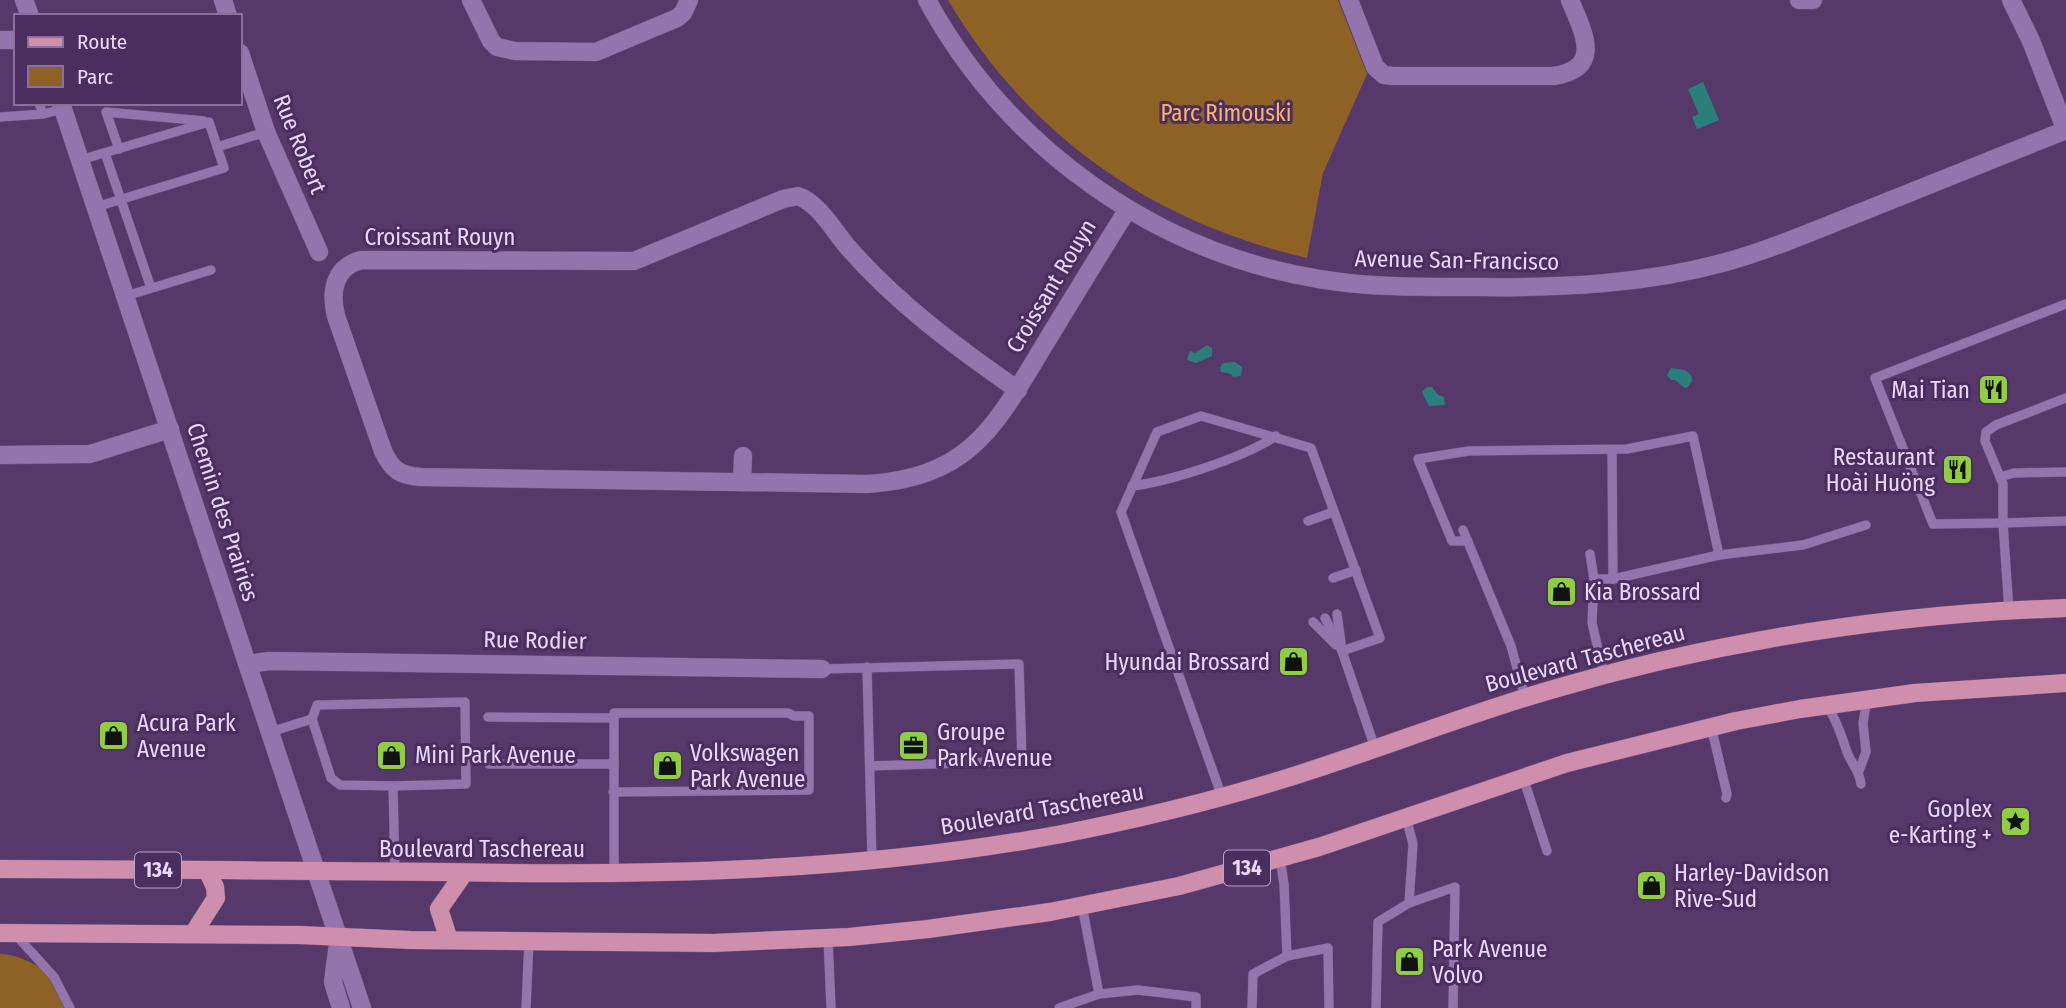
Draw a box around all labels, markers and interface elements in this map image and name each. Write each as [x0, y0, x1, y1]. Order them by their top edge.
legend [14, 14, 242, 105]
text: Route [77, 29, 127, 55]
text: Parc [77, 64, 113, 90]
street label: Rue Robert [267, 90, 333, 198]
park label: Parc Rimouski [1160, 99, 1292, 127]
street label: Croissant Rouyn [1000, 214, 1102, 358]
street label: Croissant Rouyn [365, 223, 515, 251]
street label: Avenue San-Francisco [1354, 244, 1560, 276]
restaurant icon: Mai Tian [1976, 373, 2010, 407]
place label: Mai Tian [1891, 376, 1970, 404]
street label: Chemin des Prairies [181, 419, 265, 605]
place label: Restaurant Hoài Huöng [1826, 443, 1935, 497]
restaurant icon: Restaurant Hoài Huöng [1941, 453, 1975, 487]
shop icon: Kia Brossard [1544, 575, 1578, 609]
place label: Kia Brossard [1584, 578, 1701, 606]
street label: Boulevard Taschereau [1482, 618, 1688, 698]
street label: Rue Rodier [483, 625, 587, 655]
shop icon: Hyundai Brossard [1276, 645, 1310, 679]
place label: Hyundai Brossard [1105, 648, 1270, 676]
place label: Acura Park Avenue [137, 709, 236, 763]
place label: Groupe Park Avenue [937, 718, 1052, 772]
shop icon: Acura Park Avenue [97, 719, 131, 753]
office icon: Groupe Park Avenue [897, 728, 931, 762]
shop icon: Mini Park Avenue [375, 738, 409, 772]
place label: Volkswagen Park Avenue [690, 739, 805, 793]
place label: Mini Park Avenue [415, 741, 576, 769]
shop icon: Volkswagen Park Avenue [650, 749, 684, 783]
street label: Boulevard Taschereau [938, 777, 1146, 841]
place label: Goplex e-Karting + [1889, 795, 1992, 849]
place icon: Goplex e-Karting + [1998, 805, 2032, 839]
street label: Boulevard Taschereau [379, 835, 585, 863]
road number: 134 [1224, 850, 1270, 886]
road number: 134 [135, 852, 181, 888]
place label: Harley-Davidson Rive-Sud [1674, 859, 1829, 913]
shop icon: Harley-Davidson Rive-Sud [1634, 869, 1668, 903]
place label: Park Avenue Volvo [1432, 935, 1547, 989]
shop icon: Park Avenue Volvo [1392, 945, 1426, 979]

